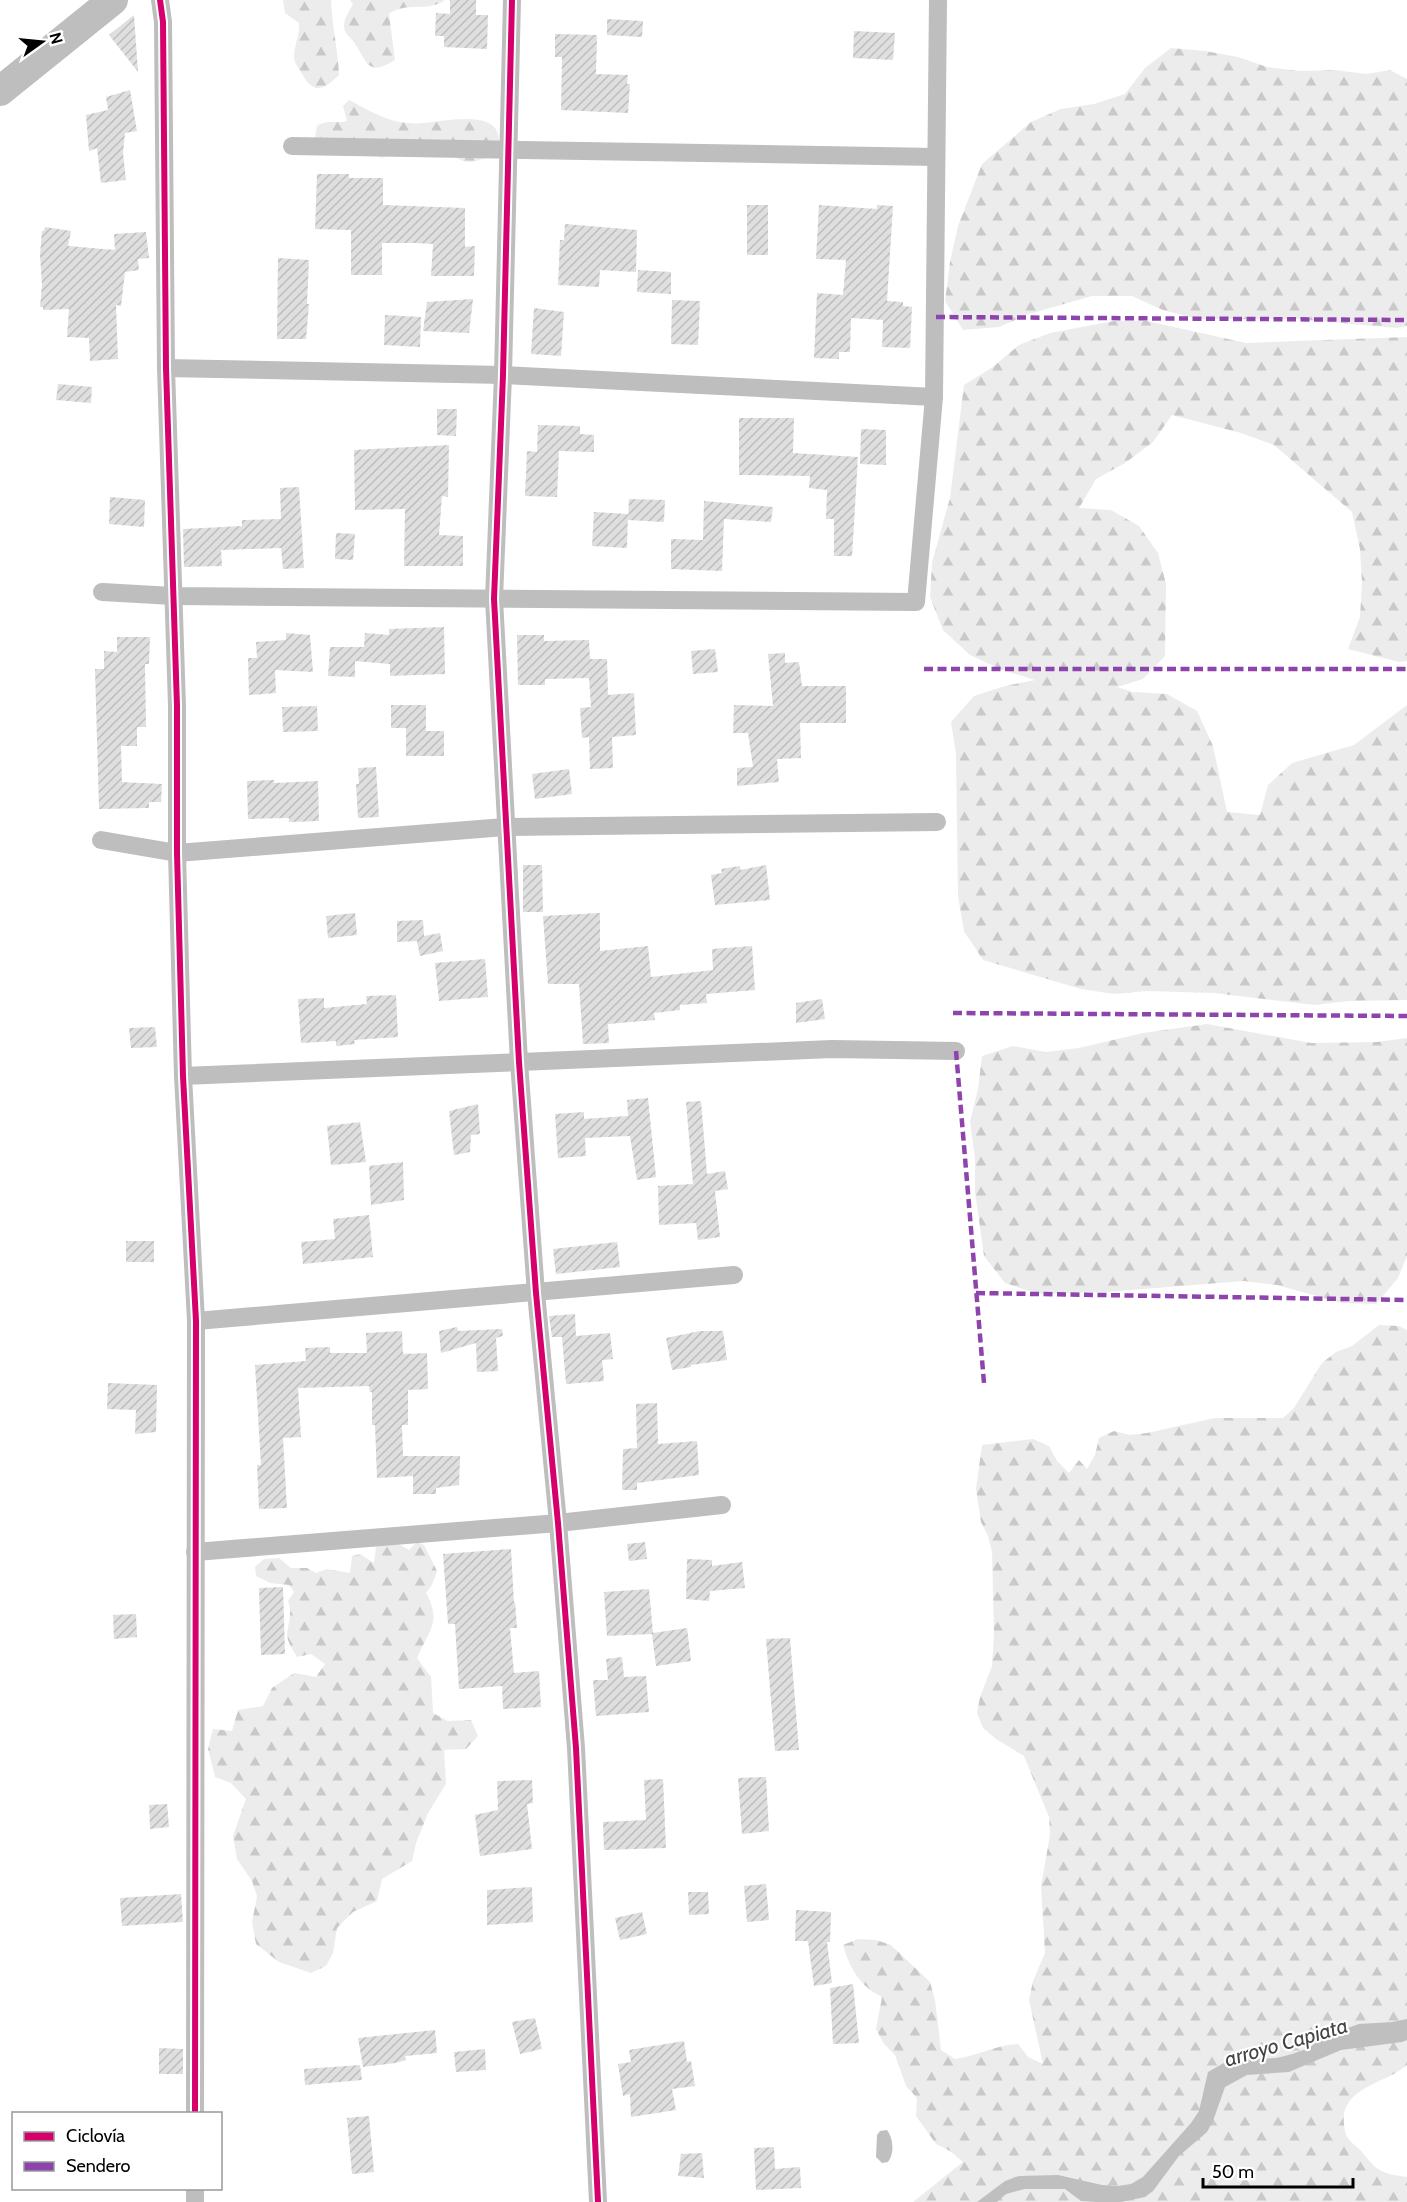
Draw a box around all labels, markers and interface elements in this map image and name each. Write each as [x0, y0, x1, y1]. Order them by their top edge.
north arrow [12, 12, 72, 72]
text: N [45, 30, 67, 46]
water label: arroyo Capiata [1222, 2012, 1350, 2072]
legend [12, 2112, 222, 2190]
text: Ciclovía [66, 2125, 125, 2147]
scale bar [1203, 2151, 1353, 2189]
text: Sendero [66, 2155, 130, 2177]
text: 50 m [1212, 2161, 1254, 2183]

